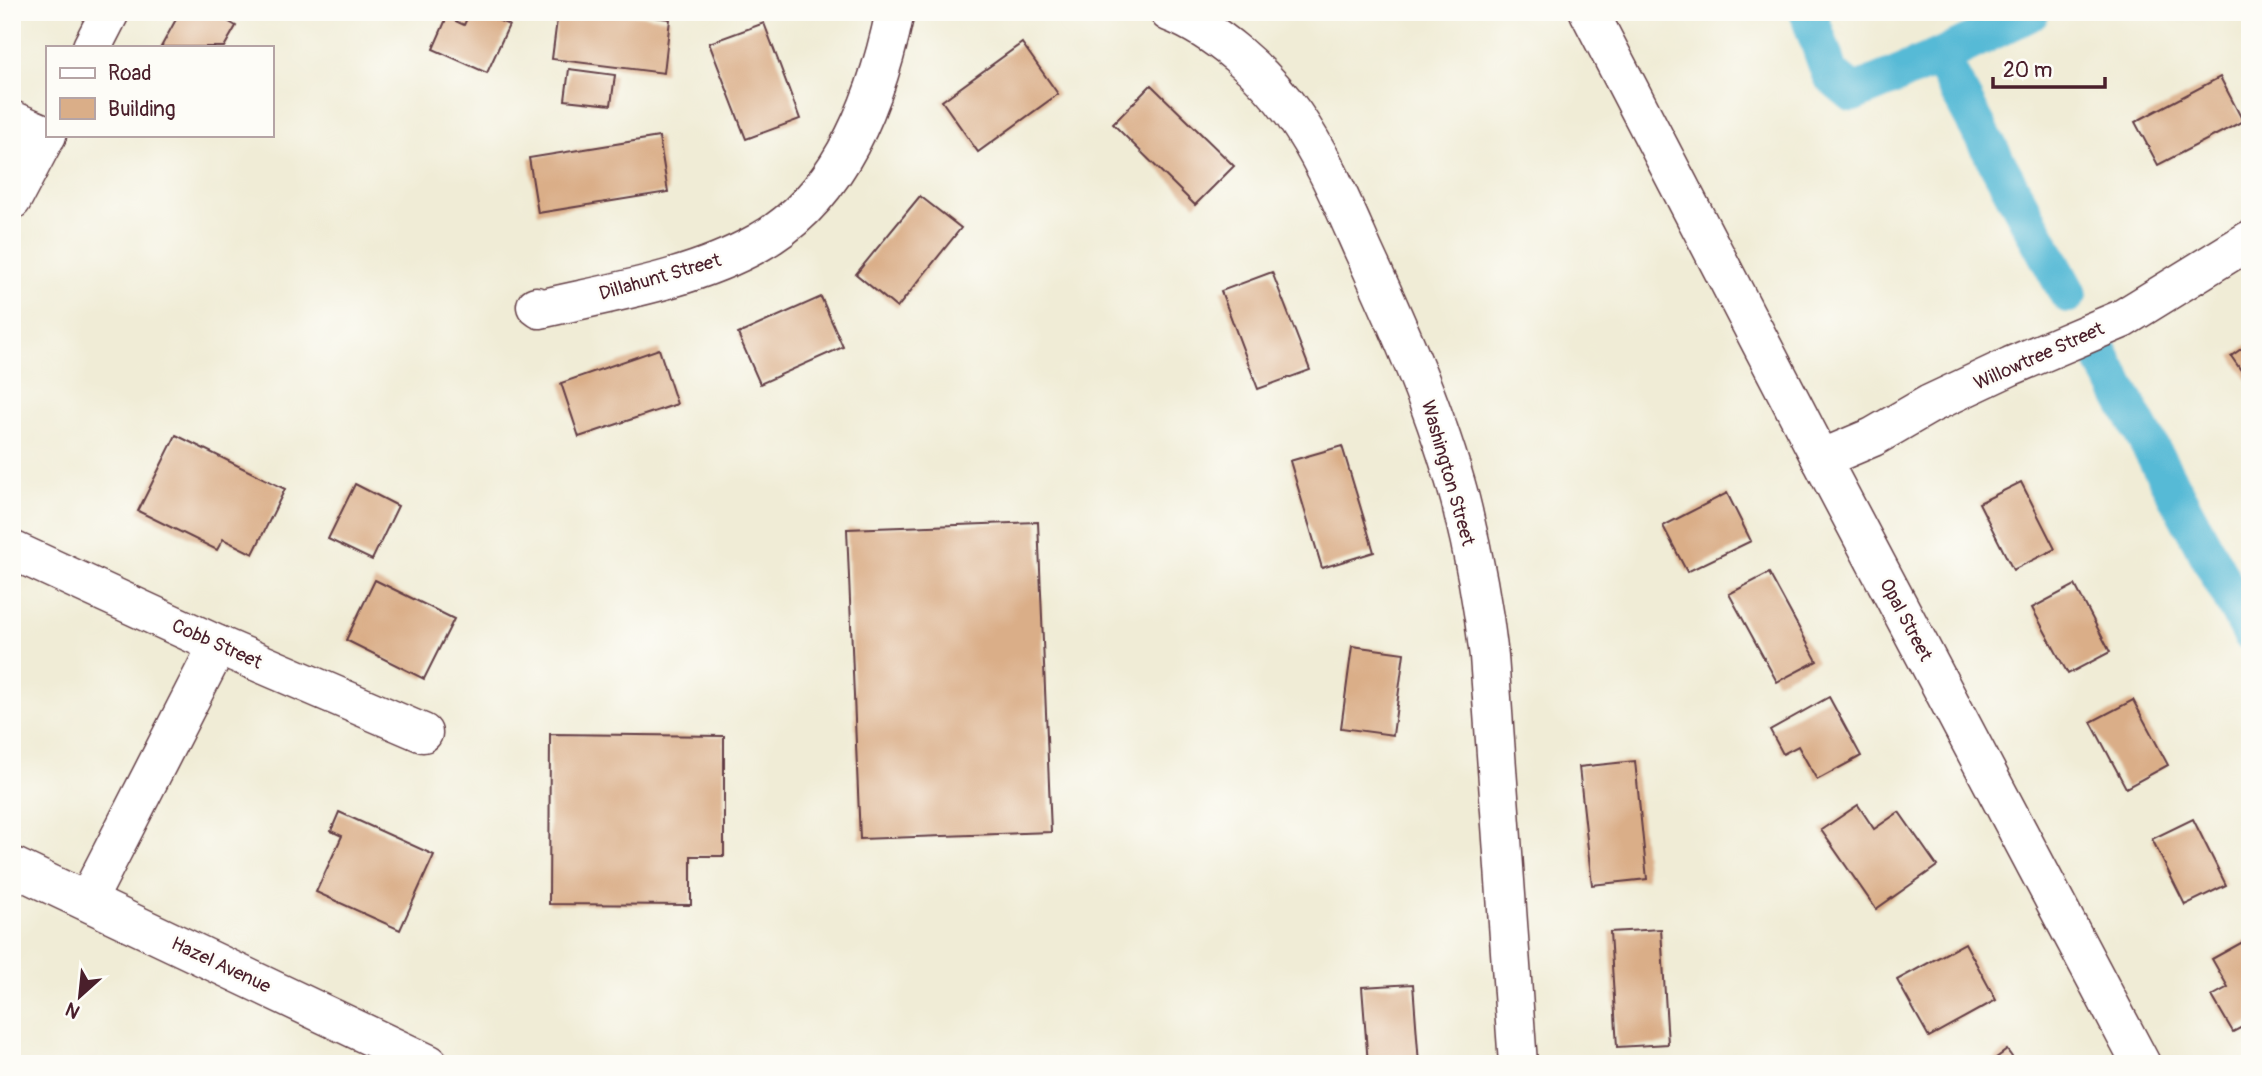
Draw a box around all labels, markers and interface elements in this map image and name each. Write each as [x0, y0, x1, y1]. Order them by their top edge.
legend [46, 46, 273, 136]
scale bar [1993, 46, 2104, 90]
text: 20 m [2003, 57, 2052, 84]
text: Road [108, 60, 152, 87]
text: Building [108, 96, 175, 123]
street label: Dillahunt Street [596, 248, 724, 306]
street label: Willowtree Street [1970, 316, 2108, 395]
street label: Washington Street [1416, 397, 1480, 549]
street label: Opal Street [1874, 575, 1938, 666]
street label: Cobb Street [168, 613, 266, 675]
street label: Hazel Avenue [167, 931, 275, 999]
north arrow [46, 960, 116, 1030]
text: N [61, 997, 84, 1024]

